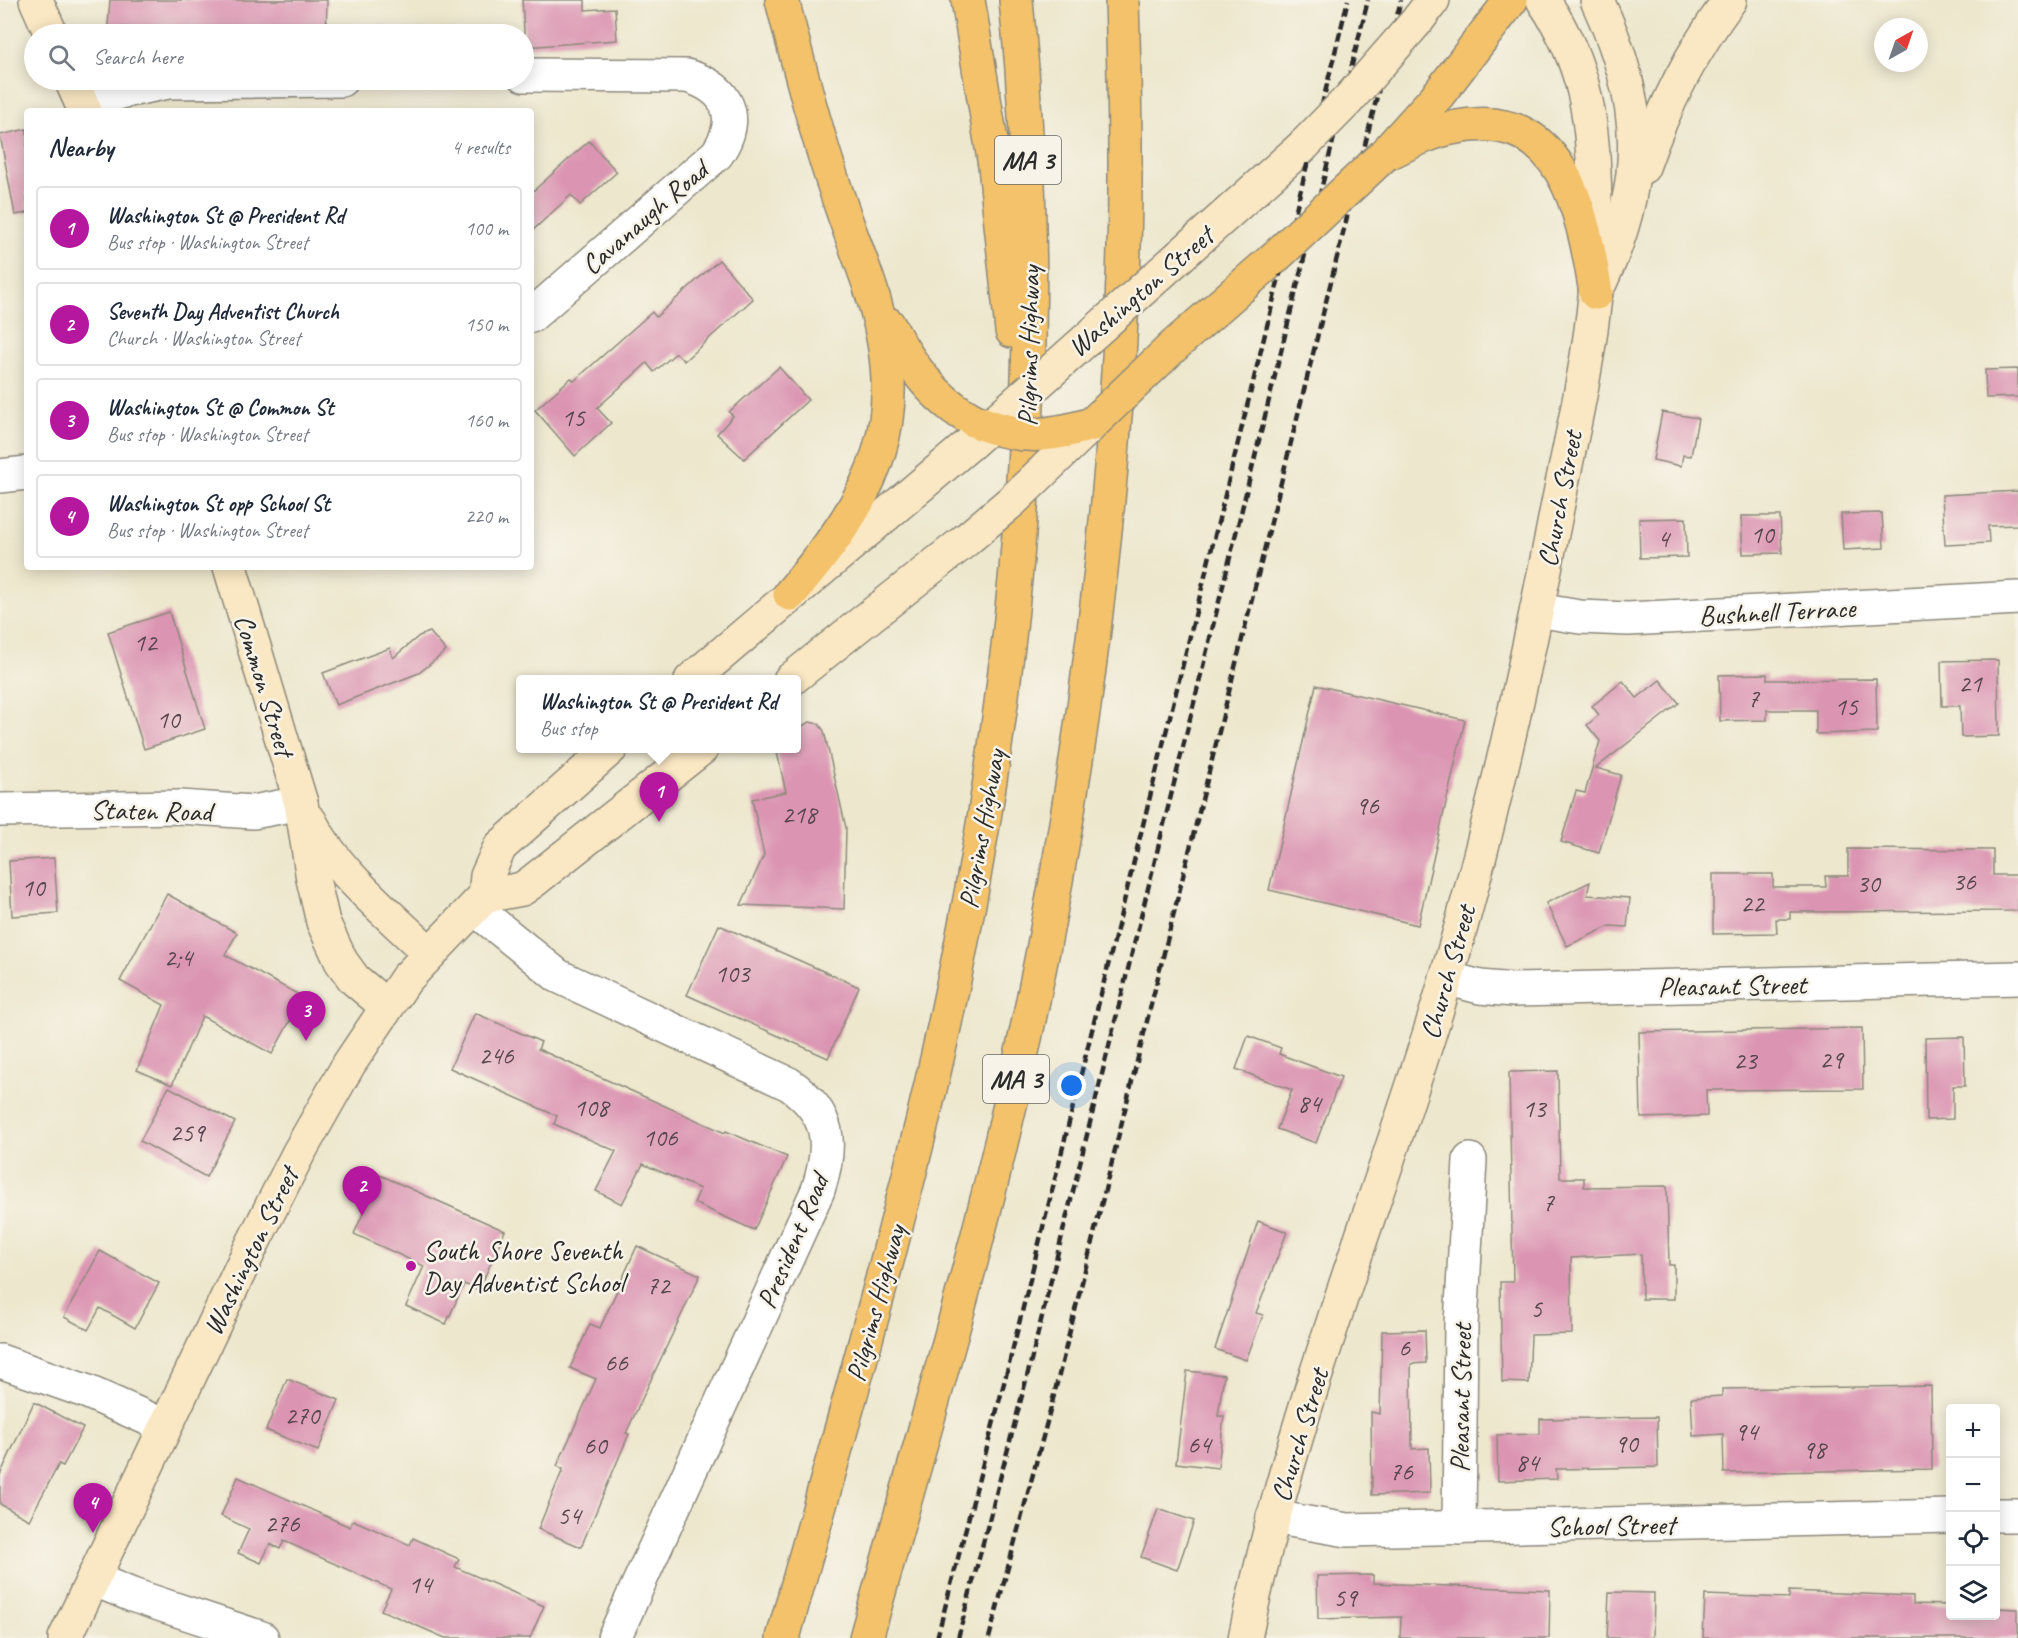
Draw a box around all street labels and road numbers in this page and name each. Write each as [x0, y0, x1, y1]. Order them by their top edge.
road number: MA 3 [995, 136, 1061, 184]
street label: Cavanaugh Road [574, 150, 718, 282]
street label: Washington Street [1060, 216, 1223, 364]
street label: Pilgrims Highway [1010, 263, 1047, 427]
street label: Church Street [1529, 426, 1590, 570]
street label: Bushnell Terrace [1698, 590, 1858, 633]
street label: Common Street [226, 610, 304, 764]
street label: Pilgrims Highway [950, 745, 1013, 911]
street label: Staten Road [90, 792, 216, 829]
street label: Church Street [1412, 899, 1484, 1043]
street label: Pleasant Street [1657, 967, 1809, 1004]
road number: MA 3 [983, 1055, 1049, 1103]
street label: Washington Street [195, 1158, 308, 1341]
street label: President Road [748, 1165, 838, 1314]
street label: Pilgrims Highway [838, 1219, 914, 1385]
street label: Pleasant Street [1442, 1321, 1479, 1473]
street label: Church Street [1263, 1362, 1337, 1506]
street label: School Street [1547, 1507, 1679, 1544]

